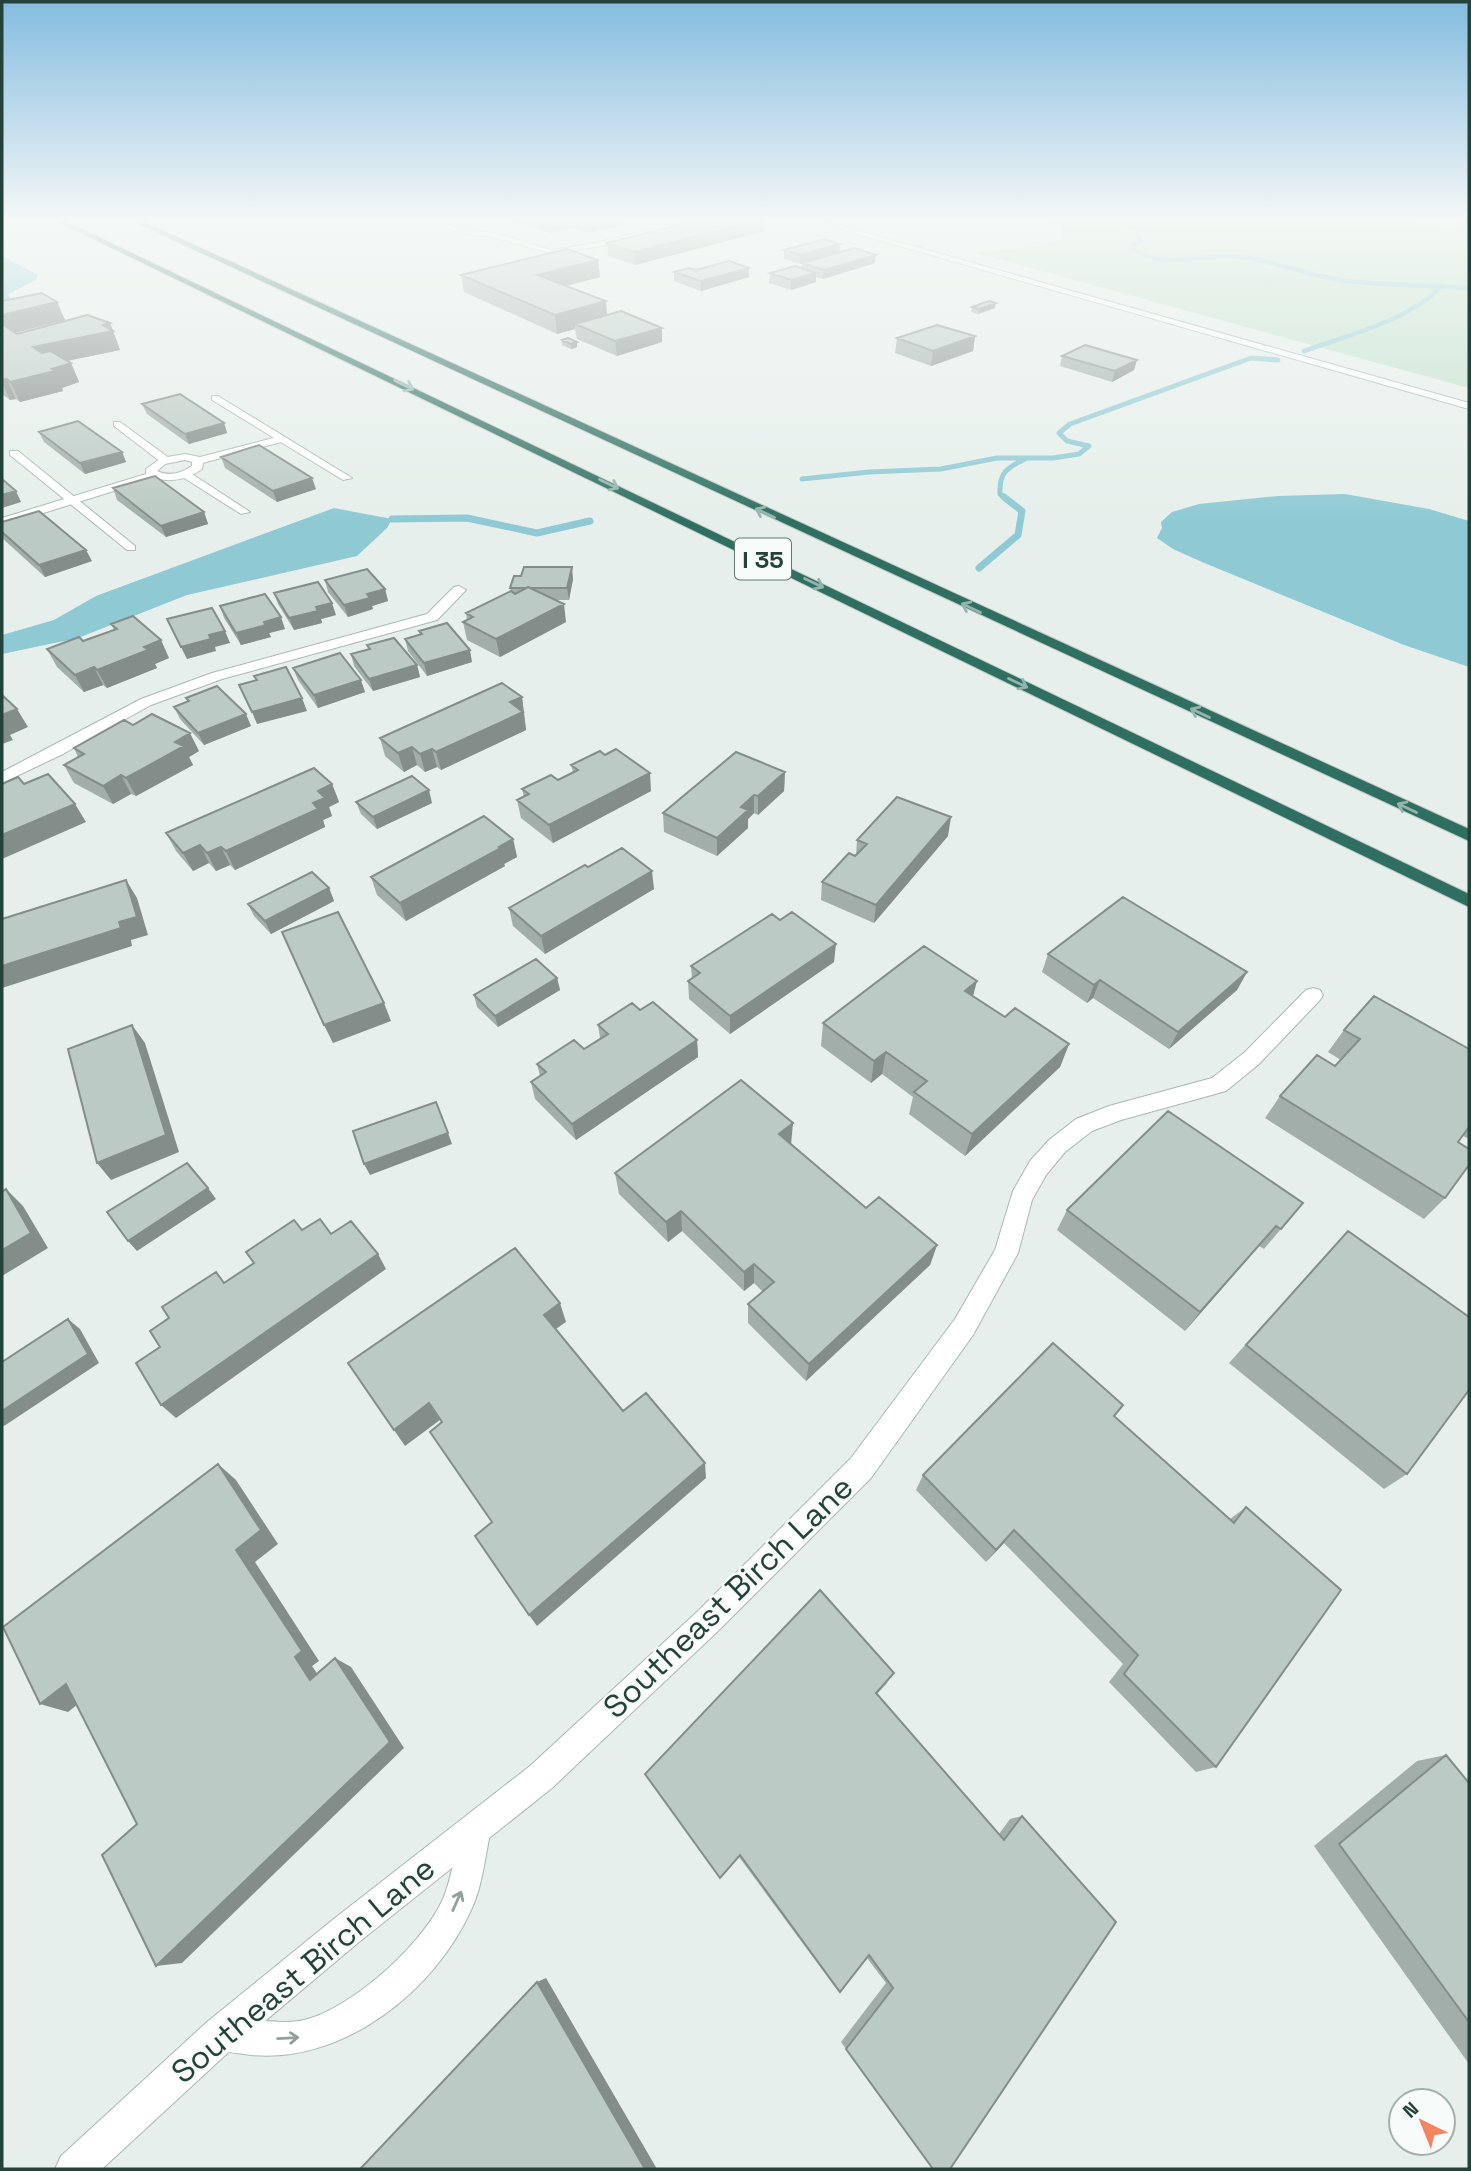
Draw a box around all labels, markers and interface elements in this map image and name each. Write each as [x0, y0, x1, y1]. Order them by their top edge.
one-way arrow [393, 379, 414, 392]
one-way arrow [598, 478, 619, 491]
one-way arrow [755, 506, 776, 519]
road number: I 35 [735, 538, 791, 580]
one-way arrow [803, 577, 824, 591]
one-way arrow [961, 601, 982, 614]
one-way arrow [1007, 676, 1028, 690]
one-way arrow [1190, 706, 1212, 719]
one-way arrow [1397, 801, 1418, 814]
street label: Southeast Birch Lane [595, 1467, 861, 1727]
street label: Southeast Birch Lane [163, 1848, 443, 2092]
one-way arrow [451, 1891, 464, 1912]
one-way arrow [276, 2031, 299, 2044]
north arrow [1387, 2087, 1457, 2157]
text: N [1398, 2096, 1424, 2123]

